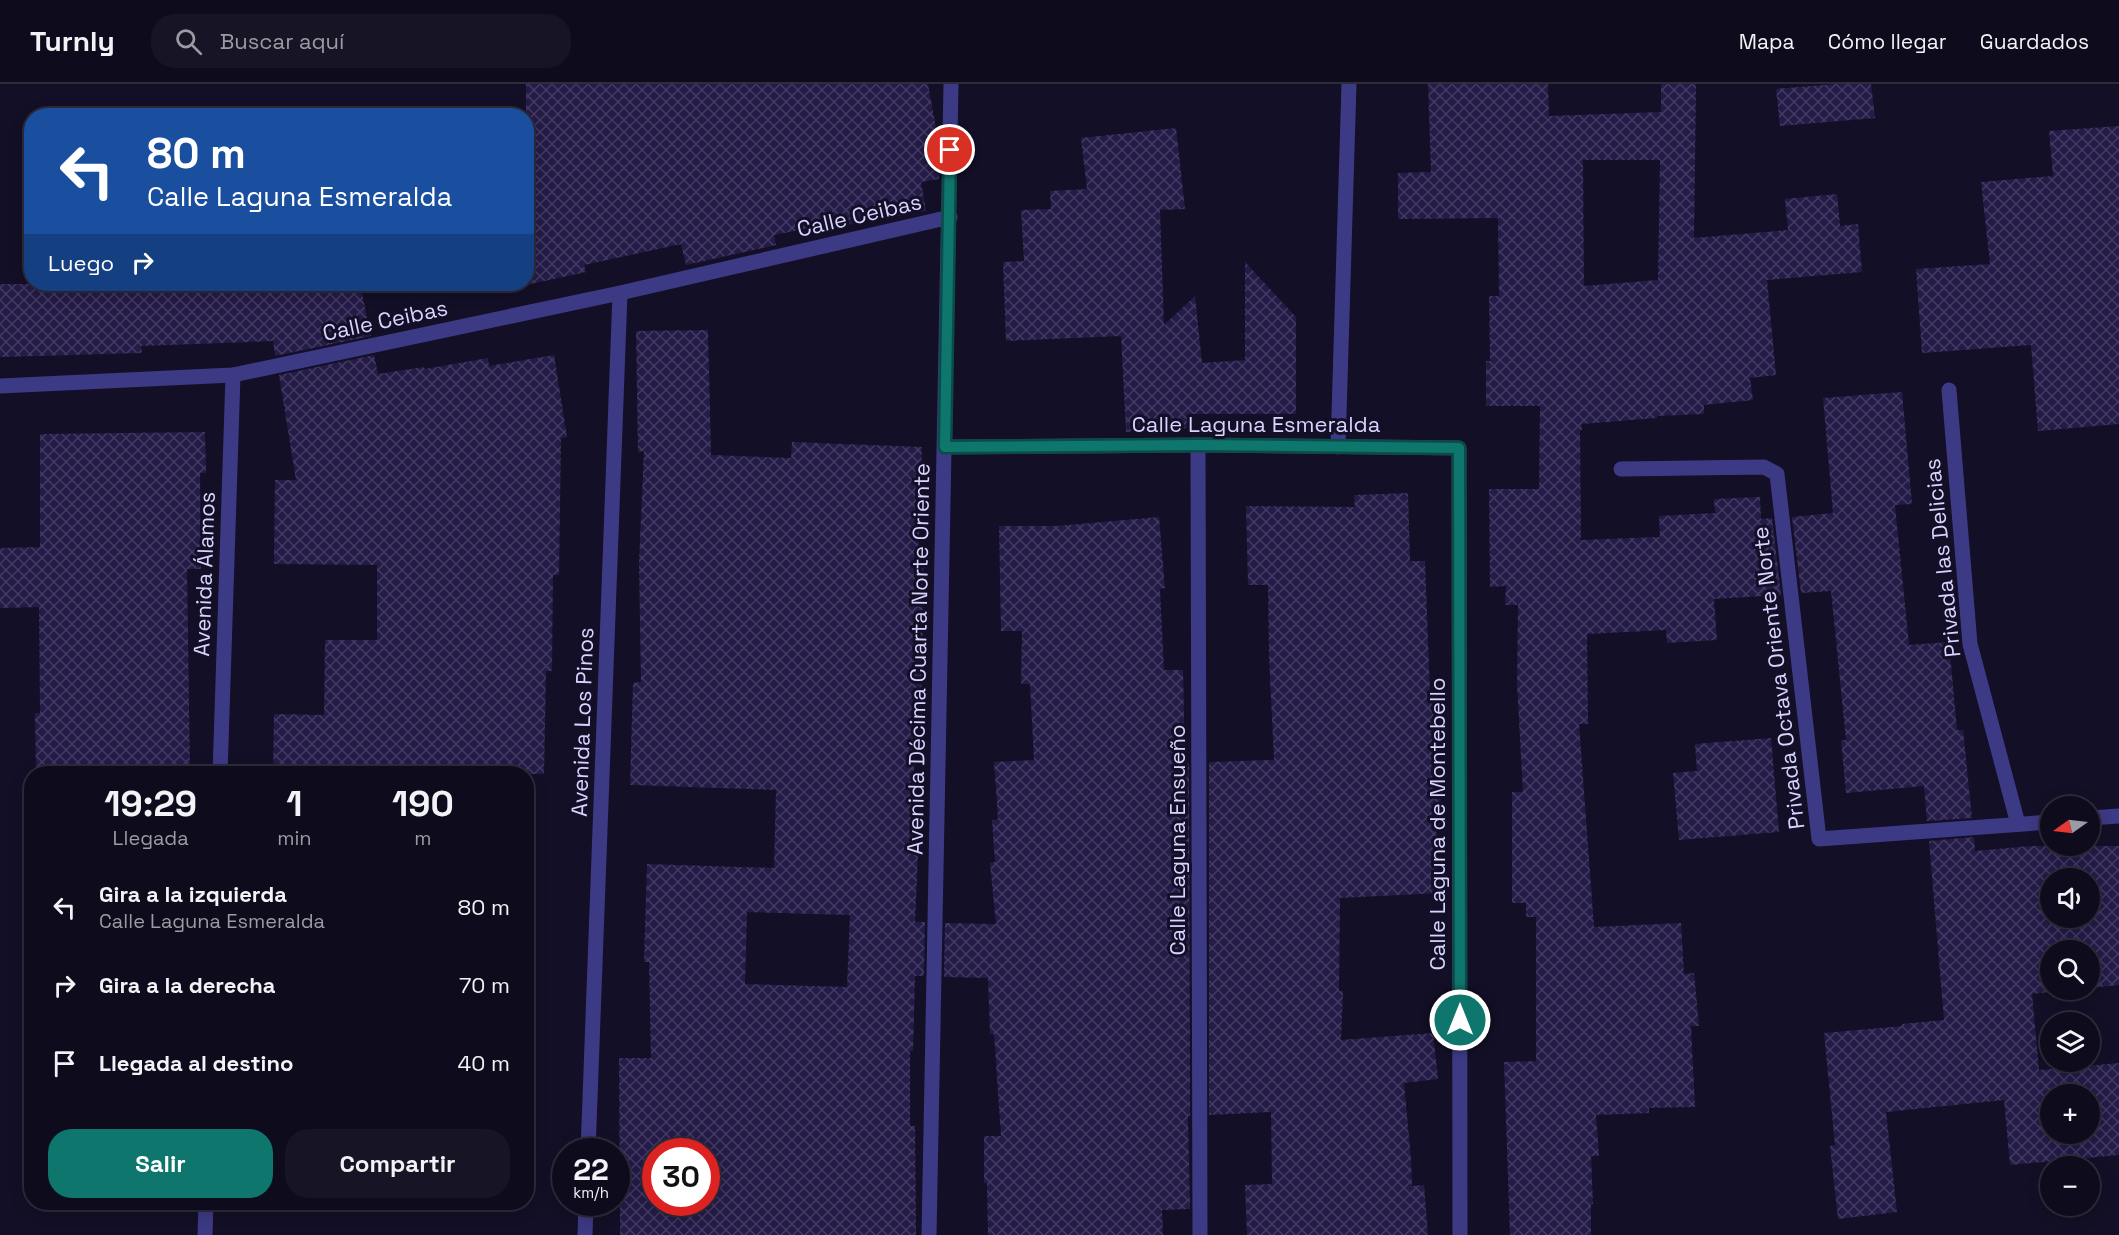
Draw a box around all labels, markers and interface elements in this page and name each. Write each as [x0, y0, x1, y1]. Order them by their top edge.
search box [151, 14, 571, 68]
text: Turnly [30, 23, 115, 59]
icon: search [172, 25, 205, 58]
text: Buscar aquí [220, 27, 344, 55]
text: Mapa [1739, 28, 1795, 55]
text: Cómo llegar [1828, 28, 1947, 55]
text: Guardados [1980, 28, 2089, 55]
pin [924, 124, 975, 175]
text: 80 m [147, 127, 246, 180]
icon: left [48, 132, 126, 210]
icon: arrive [933, 133, 966, 166]
text: Calle Laguna Esmeralda [147, 179, 452, 214]
street label: Calle Ceibas [794, 187, 924, 243]
icon: right [126, 246, 159, 279]
text: Luego [48, 249, 114, 277]
street label: Calle Ceibas [320, 293, 450, 347]
street label: Calle Laguna Esmeralda [1132, 410, 1381, 438]
street label: Privada las Delicias [1918, 457, 1966, 659]
street label: Avenida Décima Cuarta Norte Oriente [901, 463, 935, 855]
street label: Avenida Álamos [187, 491, 221, 657]
street label: Privada Octava Oriente Norte [1746, 525, 1810, 831]
street label: Avenida Los Pinos [565, 627, 599, 817]
street label: Calle Laguna de Montebello [1423, 678, 1451, 970]
street label: Calle Laguna Ensueño [1163, 724, 1191, 956]
text: 19:29 [104, 781, 197, 827]
text: 1 [286, 781, 303, 827]
text: 190 [392, 781, 454, 827]
north arrow [2040, 796, 2100, 856]
map controls [2040, 796, 2100, 1216]
text: Llegada [113, 825, 189, 851]
text: min [277, 825, 312, 851]
text: m [414, 825, 431, 851]
button: sound [2040, 868, 2100, 928]
text: Gira a la izquierda [99, 880, 287, 908]
icon: left [48, 891, 81, 924]
text: 80 m [458, 893, 510, 921]
text: Calle Laguna Esmeralda [99, 908, 325, 934]
button: search [2040, 940, 2100, 1000]
icon: right [48, 969, 81, 1002]
text: Gira a la derecha [99, 971, 276, 999]
text: 70 m [459, 971, 510, 999]
position arrow [1428, 988, 1492, 1052]
button: layers [2040, 1012, 2100, 1072]
icon: arrive [48, 1047, 81, 1080]
text: Llegada al destino [99, 1049, 293, 1077]
text: 40 m [458, 1049, 510, 1077]
button: + [2040, 1084, 2100, 1144]
button: Salir [48, 1129, 273, 1198]
button: Compartir [285, 1129, 510, 1198]
speed limit sign: 30 [642, 1138, 720, 1216]
text: 22 [573, 1150, 609, 1189]
button: − [2040, 1156, 2100, 1216]
text: km/h [573, 1183, 609, 1202]

